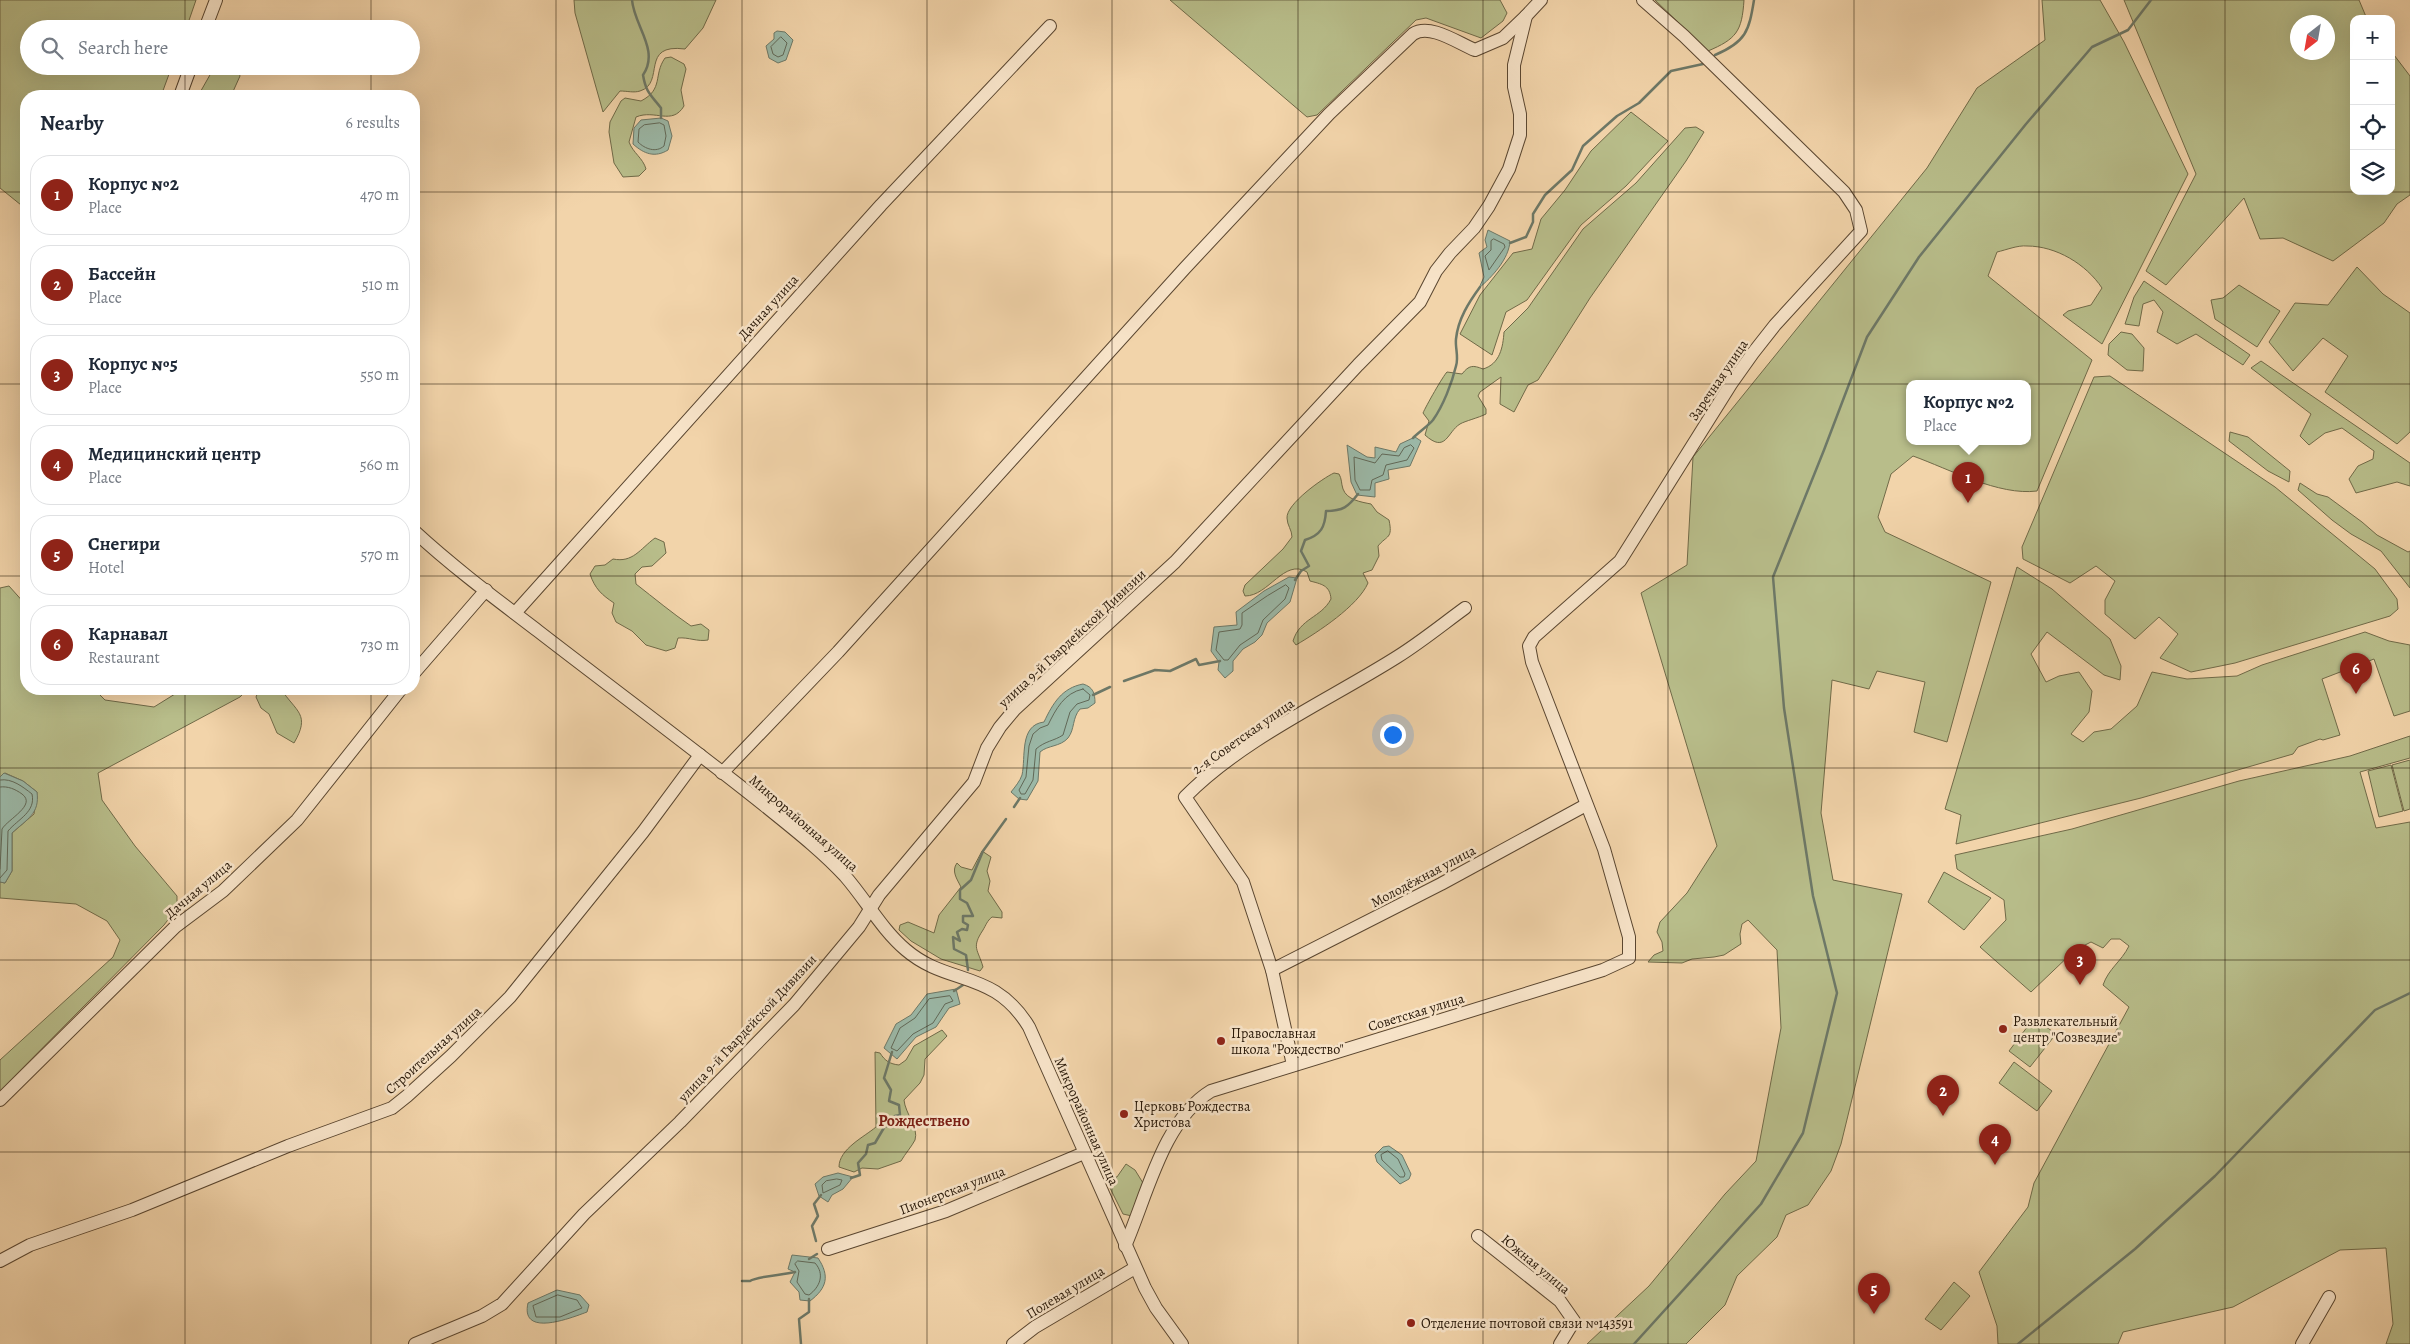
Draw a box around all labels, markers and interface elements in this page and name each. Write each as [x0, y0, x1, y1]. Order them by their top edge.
north arrow [2290, 15, 2335, 60]
map controls [2350, 15, 2395, 195]
button: + [2350, 15, 2395, 60]
search box [20, 20, 420, 75]
icon: search [38, 34, 66, 62]
text: Search here [78, 35, 168, 61]
button: − [2350, 60, 2395, 105]
button: locate [2350, 105, 2395, 150]
text: Nearby [40, 109, 103, 137]
text: 6 results [346, 112, 400, 134]
button: layers [2350, 150, 2395, 195]
text: Корпус №2 [88, 171, 179, 197]
text: 1 [54, 184, 60, 206]
text: 470 m [360, 184, 399, 206]
text: Place [88, 197, 122, 219]
text: Бассейн [88, 261, 156, 287]
street label: Дачная улица [734, 270, 803, 344]
text: 2 [53, 274, 61, 296]
text: 510 m [362, 274, 399, 296]
text: Place [88, 287, 122, 309]
street label: Заречная улица [1684, 335, 1753, 425]
text: Корпус №5 [88, 351, 178, 377]
text: 3 [54, 364, 60, 386]
text: 550 m [360, 364, 399, 386]
text: Place [88, 377, 122, 399]
popup [1906, 380, 2031, 445]
text: Корпус №2 [1923, 389, 2014, 415]
text: Place [1923, 415, 1957, 437]
text: Медицинский центр [88, 441, 261, 467]
text: 4 [53, 454, 61, 476]
text: 560 m [360, 454, 399, 476]
pin: 1 [1952, 462, 1984, 503]
text: Place [88, 467, 122, 489]
text: Снегири [88, 531, 160, 557]
text: 5 [54, 544, 60, 566]
text: 570 m [360, 544, 399, 566]
text: Hotel [88, 557, 124, 579]
street label: улица 9-й Гвардейской Дивизии [994, 565, 1150, 712]
text: Карнавал [88, 621, 168, 647]
text: 6 [53, 634, 61, 656]
text: 730 m [361, 634, 399, 656]
text: Restaurant [88, 647, 160, 669]
pin: 6 [2340, 653, 2372, 694]
street label: 2-я Советская улица [1188, 694, 1299, 779]
your location [1380, 722, 1406, 748]
street label: Микрорайонная улица [745, 771, 863, 876]
street label: Молодёжная улица [1368, 841, 1479, 912]
street label: Дачная улица [161, 855, 236, 923]
pin: 3 [2064, 944, 2096, 985]
street label: улица 9-й Гвардейской Дивизии [673, 951, 821, 1107]
street label: Советская улица [1366, 989, 1467, 1036]
street label: Строительная улица [381, 1002, 486, 1099]
place label: Развлекательный центр "Созвездие" [2013, 1012, 2121, 1047]
marker: Развлекательный центр "Созвездие" [1997, 1023, 2009, 1035]
place label: Православная школа "Рождество" [1231, 1024, 1344, 1059]
marker: Православная школа "Рождество" [1215, 1035, 1227, 1047]
street label: Микрорайонная улица [1050, 1054, 1124, 1189]
pin: 2 [1927, 1075, 1959, 1116]
place label: Церковь Рождества Христова [1134, 1097, 1251, 1132]
marker: Церковь Рождества Христова [1118, 1108, 1130, 1120]
district label: Рождествено [878, 1110, 970, 1132]
pin: 4 [1979, 1124, 2011, 1165]
street label: Пионерская улица [897, 1161, 1008, 1219]
street label: Южная улица [1497, 1230, 1575, 1299]
street label: Полевая улица [1022, 1261, 1109, 1323]
pin: 5 [1858, 1273, 1890, 1314]
place label: Отделение почтовой связи №143591 [1421, 1314, 1633, 1333]
marker: Отделение почтовой связи №143591 [1405, 1317, 1417, 1329]

